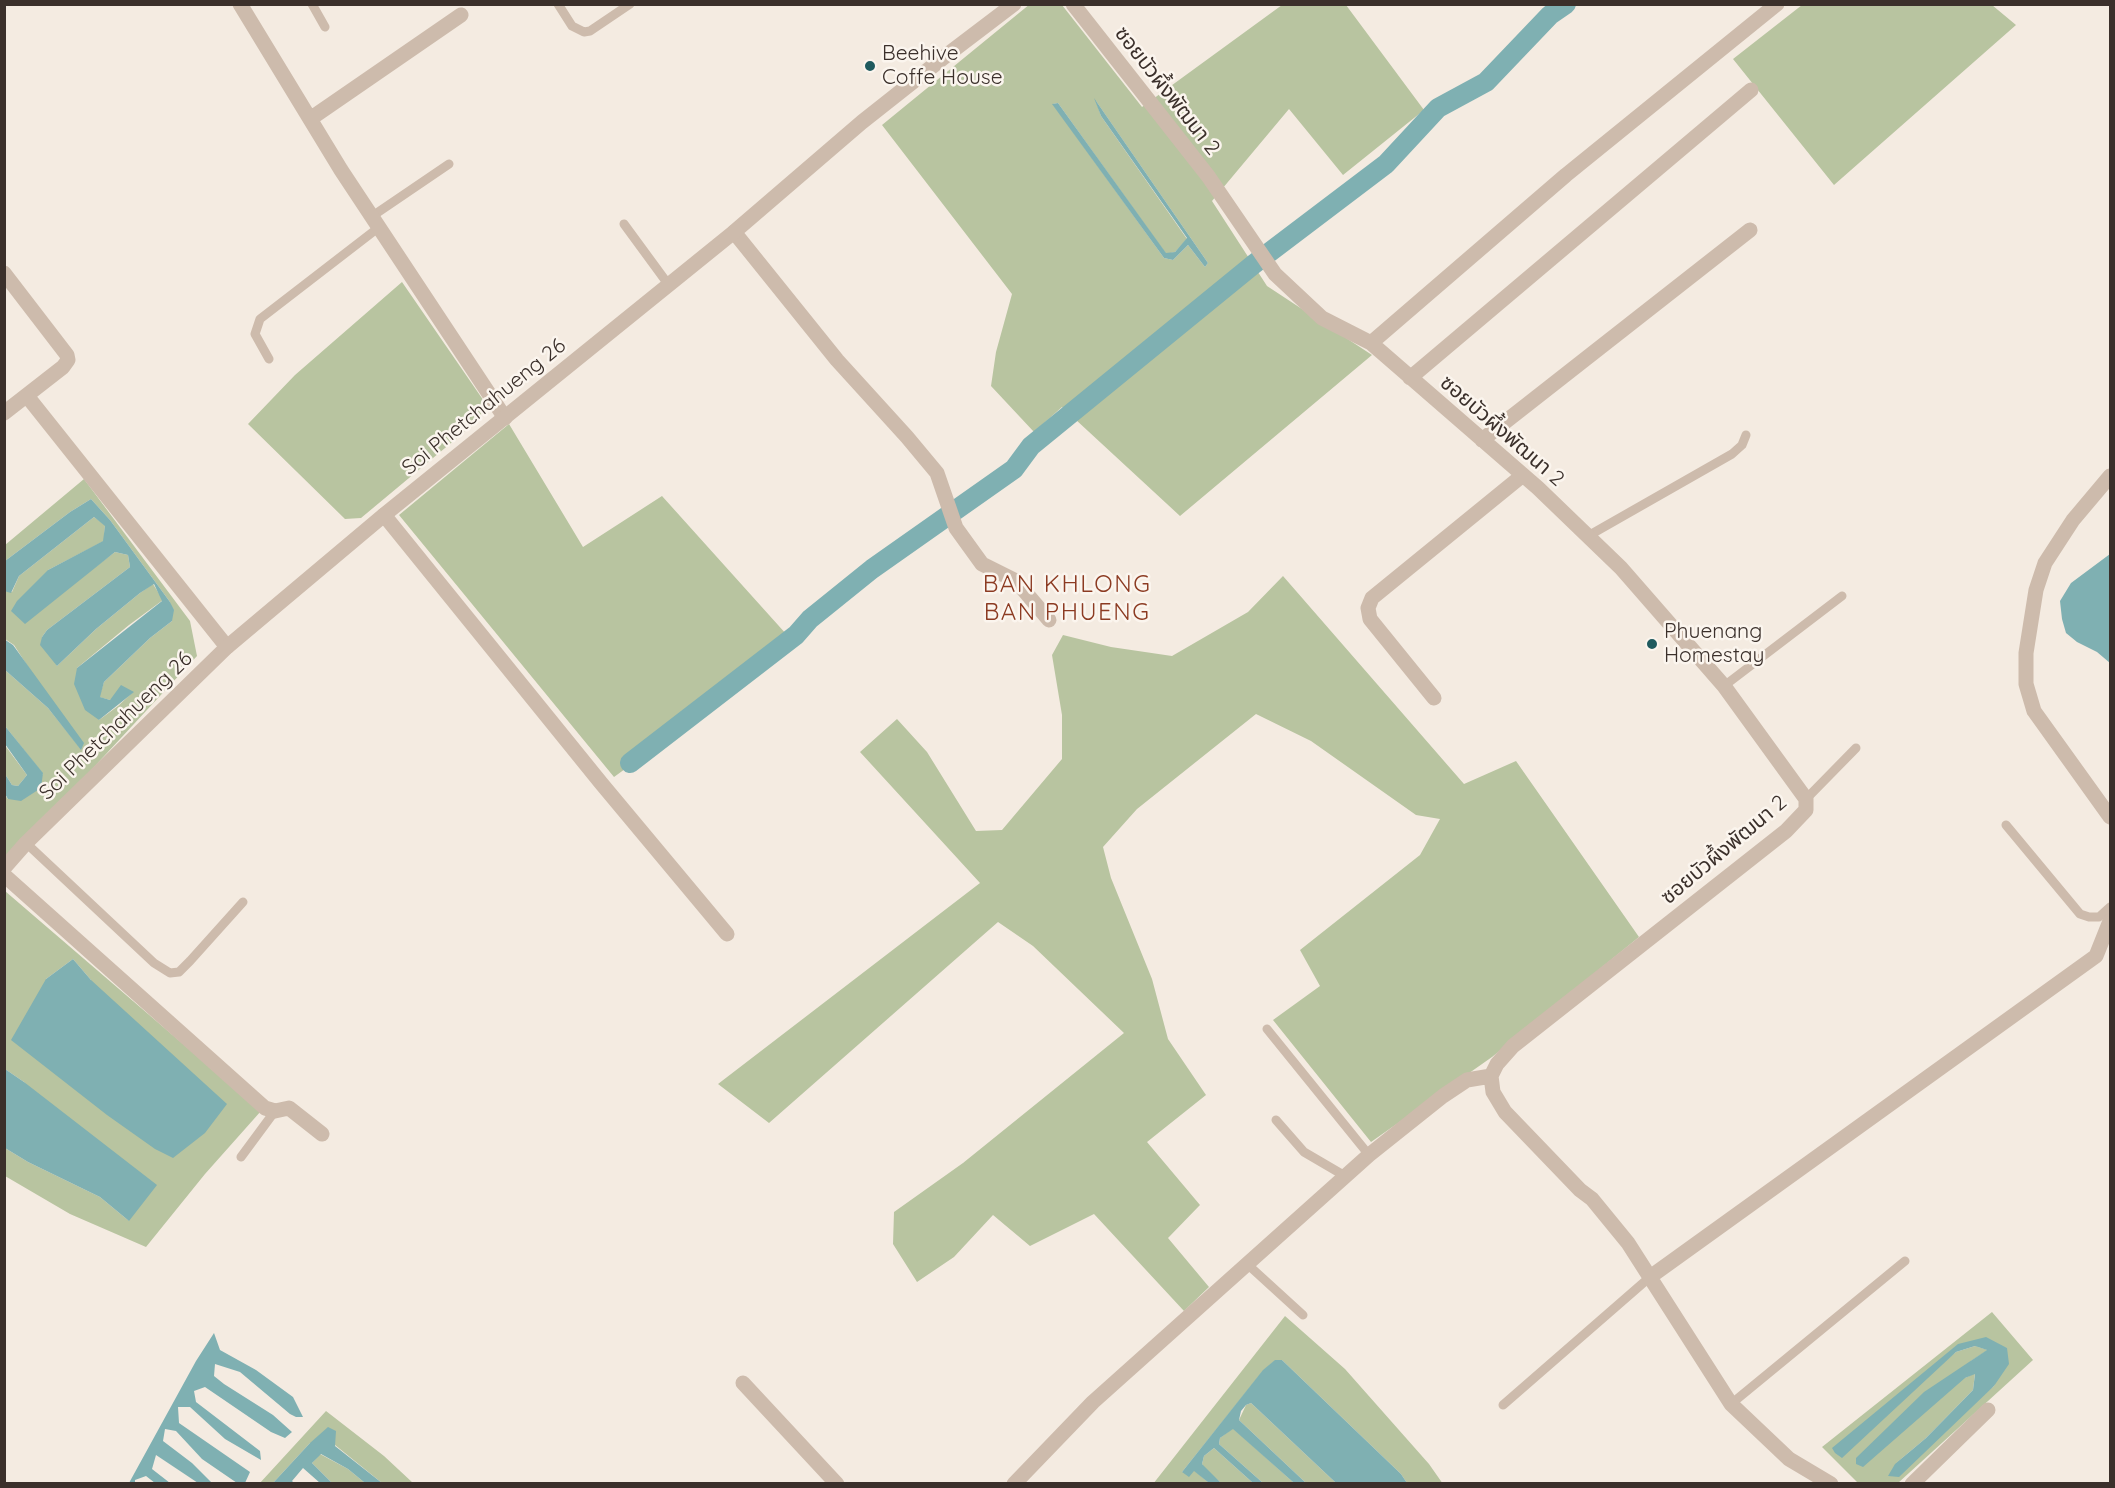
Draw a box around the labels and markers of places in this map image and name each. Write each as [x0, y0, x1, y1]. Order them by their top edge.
place label: Beehive Coffe House [882, 41, 1003, 91]
marker: Beehive Coffe House [863, 59, 877, 73]
place label: Phuenang Homestay [1664, 619, 1764, 669]
marker: Phuenang Homestay [1645, 637, 1659, 651]

